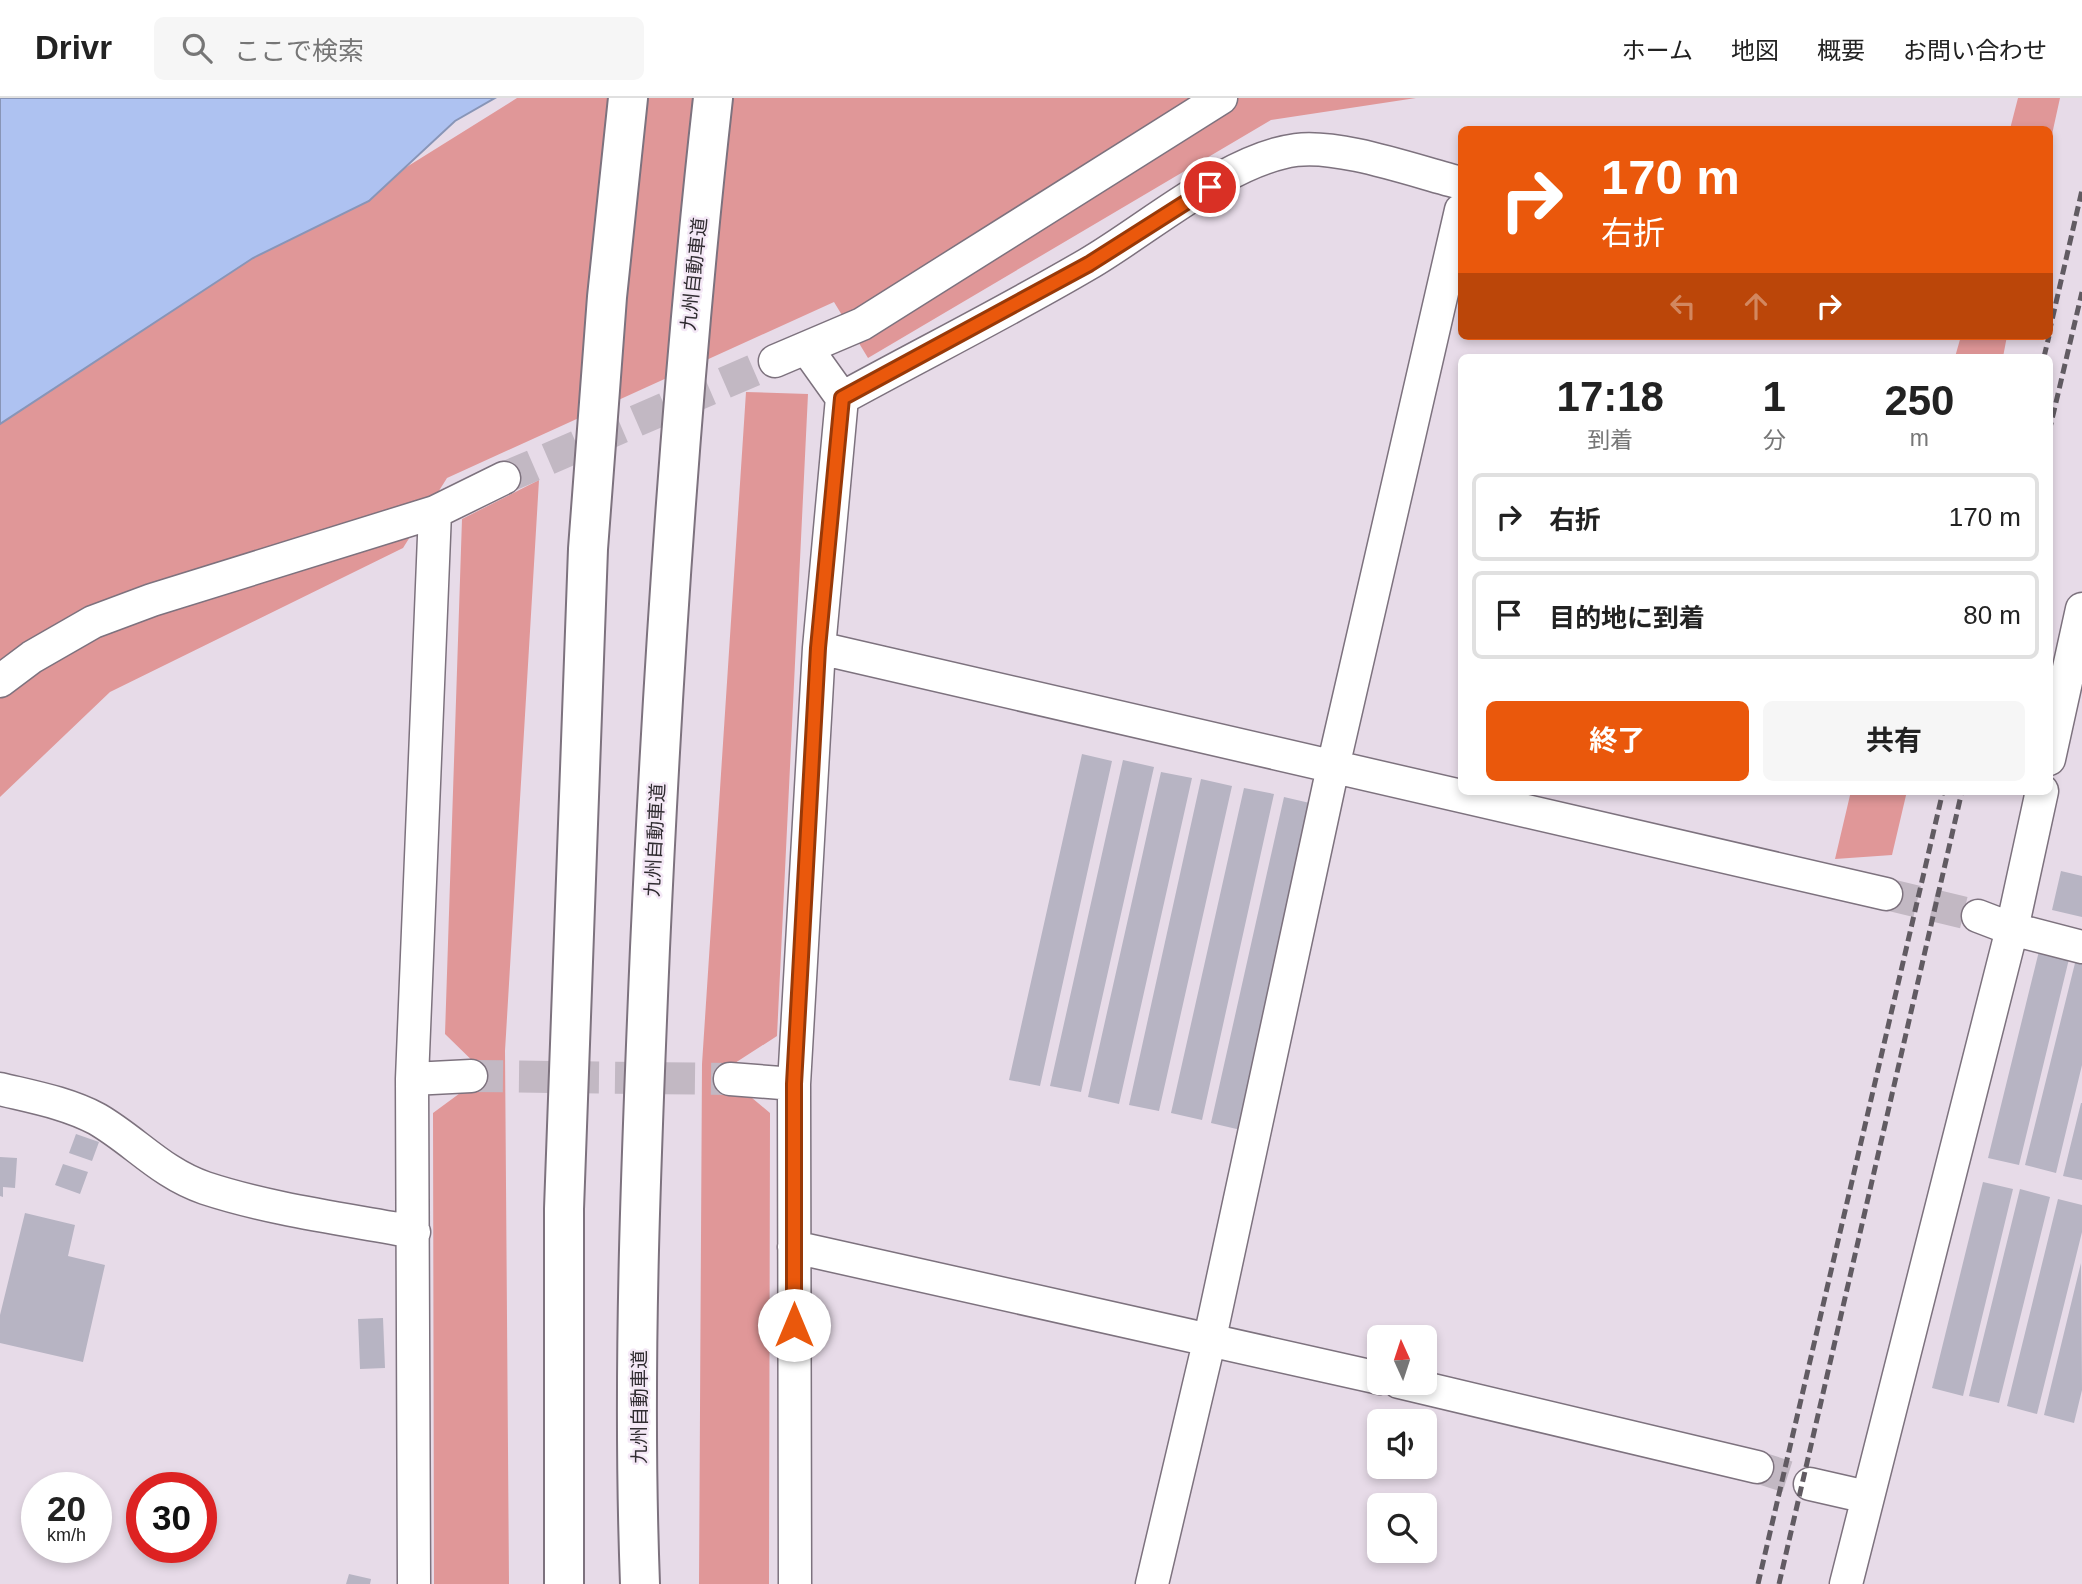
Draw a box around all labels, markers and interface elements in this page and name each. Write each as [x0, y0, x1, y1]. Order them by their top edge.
search box [154, 17, 644, 80]
text: Drivr [35, 29, 112, 66]
icon: search [178, 29, 216, 67]
text: ここで検索 [234, 36, 364, 66]
text: ホーム [1622, 37, 1693, 64]
text: 地図 [1731, 37, 1779, 64]
text: 概要 [1817, 37, 1865, 64]
text: お問い合わせ [1903, 37, 2047, 64]
text: 170 m [1601, 150, 1740, 204]
icon: right [1486, 154, 1577, 245]
pin [1180, 157, 1240, 217]
icon: arrive [1191, 168, 1229, 206]
text: 右折 [1601, 215, 1665, 251]
street label: 九州自動車道 [678, 216, 710, 332]
icon: left [1664, 287, 1702, 325]
icon: ahead [1737, 287, 1775, 325]
icon: right [1810, 287, 1848, 325]
text: 17:18 [1557, 373, 1664, 420]
text: 1 [1762, 373, 1786, 420]
text: 250 [1884, 377, 1954, 424]
text: m [1910, 425, 1929, 451]
text: 到着 [1587, 427, 1633, 453]
text: 分 [1763, 427, 1786, 453]
icon: right [1490, 498, 1528, 536]
text: 170 m [1949, 502, 2021, 532]
text: 右折 [1549, 505, 1601, 535]
icon: arrive [1490, 596, 1528, 634]
text: 80 m [1963, 600, 2021, 630]
text: 目的地に到着 [1549, 603, 1705, 633]
button: 終了 [1486, 701, 1749, 781]
button: 共有 [1763, 701, 2025, 781]
street label: 九州自動車道 [642, 783, 668, 897]
position arrow [757, 1288, 831, 1362]
north arrow [1367, 1325, 1437, 1395]
map controls [1367, 1325, 1437, 1563]
street label: 九州自動車道 [629, 1350, 650, 1464]
button: sound [1367, 1409, 1437, 1479]
speed limit sign: 30 [126, 1472, 217, 1563]
text: 20 [47, 1489, 86, 1528]
button: search [1367, 1493, 1437, 1563]
text: km/h [47, 1525, 86, 1545]

